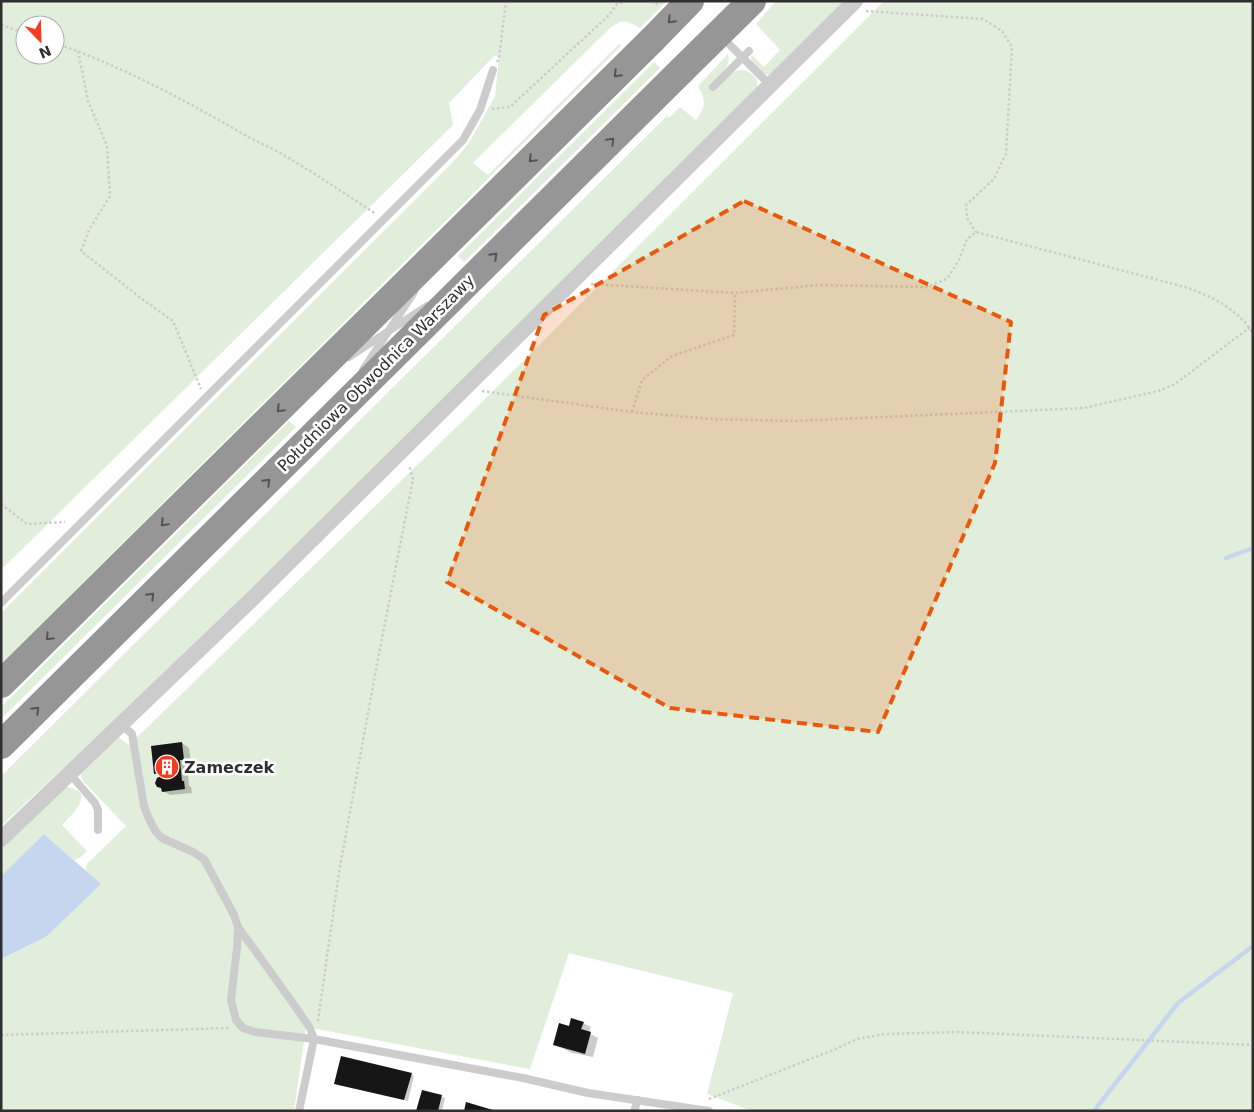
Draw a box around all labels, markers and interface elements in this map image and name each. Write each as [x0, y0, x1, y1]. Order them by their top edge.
north arrow [15, 15, 65, 65]
one-way arrow [668, 15, 677, 24]
text: N [37, 42, 54, 62]
one-way arrow [614, 68, 623, 77]
one-way arrow [605, 137, 614, 146]
one-way arrow [529, 153, 538, 162]
one-way arrow [488, 253, 497, 262]
street label: Południowa Obwodnica Warszawy [274, 271, 478, 475]
one-way arrow [277, 403, 286, 412]
one-way arrow [261, 478, 270, 487]
one-way arrow [161, 517, 170, 526]
one-way arrow [145, 593, 154, 602]
one-way arrow [45, 631, 54, 640]
one-way arrow [30, 707, 39, 716]
building icon: Zameczek [154, 754, 180, 780]
place label: Zameczek [184, 758, 275, 777]

